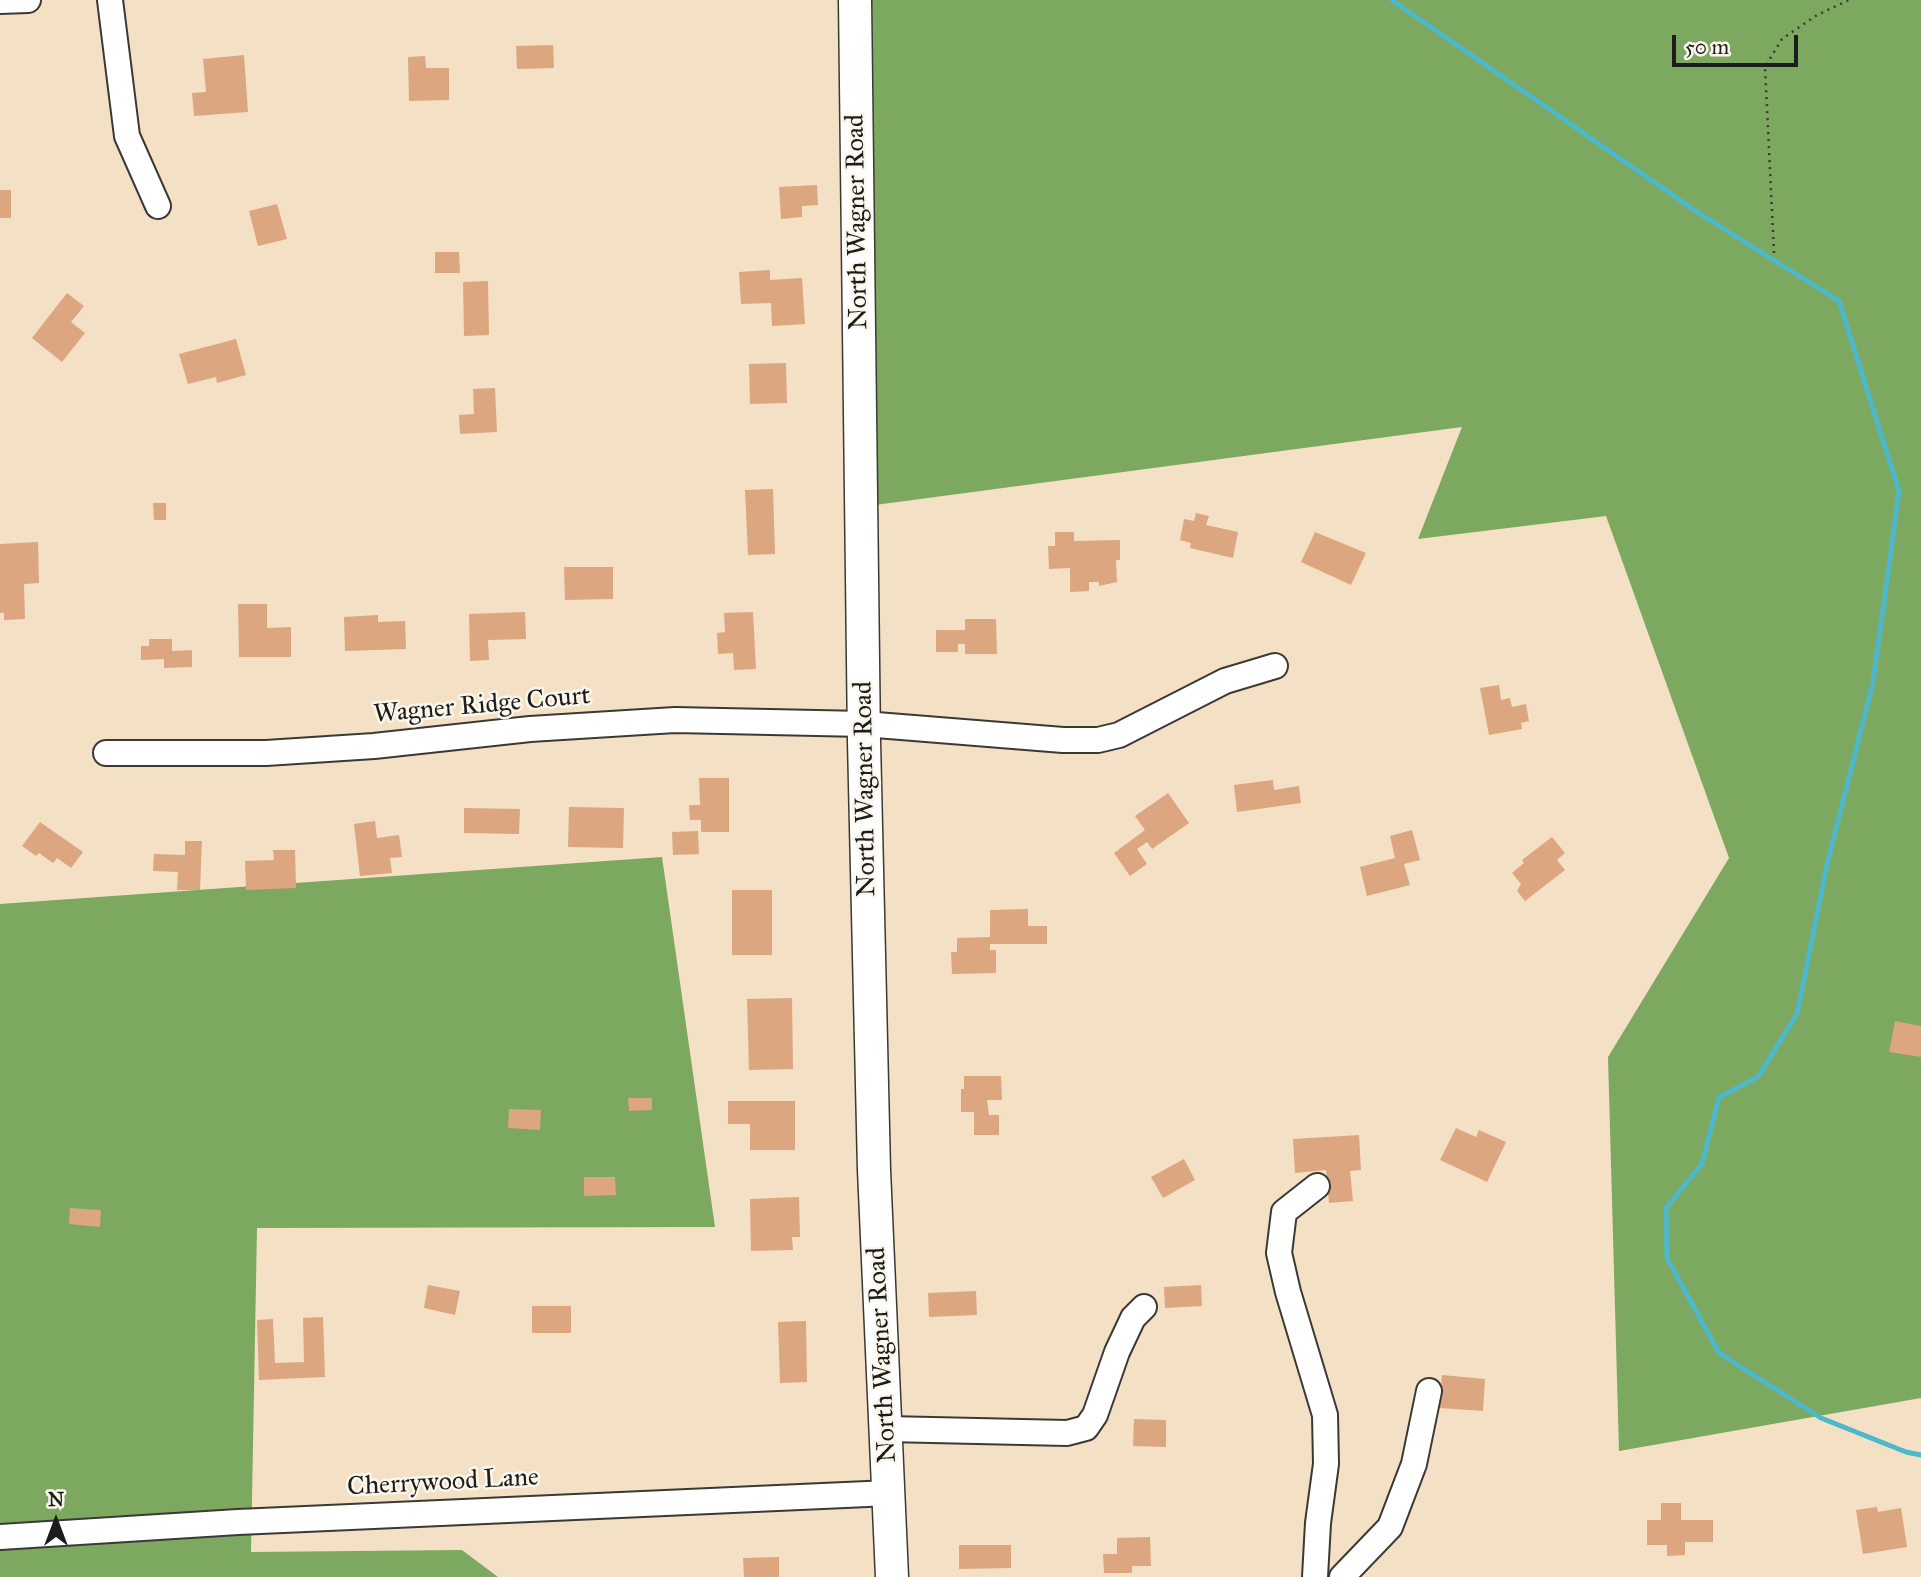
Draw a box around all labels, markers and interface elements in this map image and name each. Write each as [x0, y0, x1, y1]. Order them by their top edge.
scale bar [1676, 21, 1802, 65]
text: 50 m [1685, 34, 1729, 60]
street label: North Wagner Road [841, 114, 875, 330]
street label: Wagner Ridge Court [372, 681, 592, 731]
street label: North Wagner Road [849, 681, 883, 897]
street label: North Wagner Road [862, 1246, 904, 1464]
street label: Cherrywood Lane [346, 1462, 540, 1504]
north arrow [21, 1486, 91, 1556]
text: N [48, 1488, 64, 1511]

